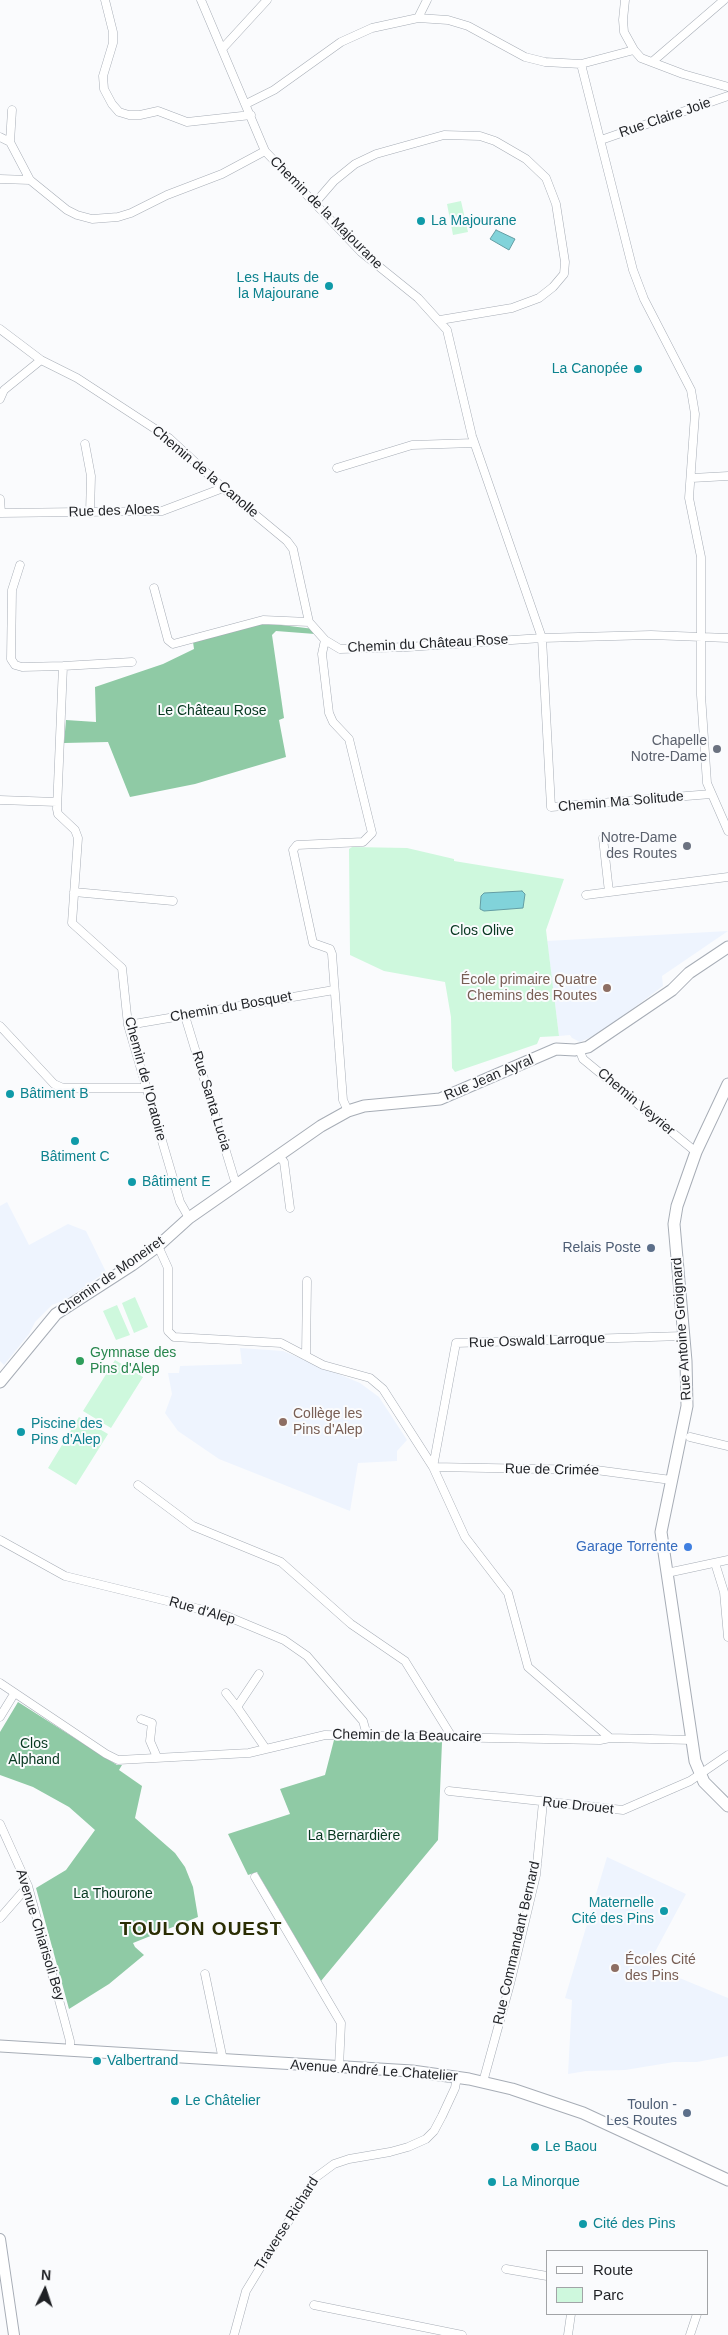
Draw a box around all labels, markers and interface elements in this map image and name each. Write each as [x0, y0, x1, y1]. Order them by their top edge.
street label: Rue Claire Joie [617, 94, 713, 142]
street label: Chemin de la Majourane [266, 153, 386, 273]
place label: La Majourane [431, 213, 517, 229]
marker: La Majourane [415, 215, 427, 227]
place label: Les Hauts de la Majourane [237, 270, 319, 302]
marker: Les Hauts de la Majourane [323, 280, 335, 292]
place label: La Canopée [552, 361, 628, 377]
marker: La Canopée [632, 363, 644, 375]
street label: Chemin de la Canolle [148, 423, 262, 521]
street label: Rue des Aloes [68, 501, 160, 521]
street label: Chemin du Château Rose [347, 631, 509, 657]
park label: Le Château Rose [158, 703, 266, 719]
place label: Chapelle Notre-Dame [631, 733, 707, 766]
marker: Chapelle Notre-Dame [711, 743, 723, 755]
street label: Chemin Ma Solitude [557, 788, 685, 816]
place label: Notre-Dame des Routes [601, 830, 677, 862]
marker: Notre-Dame des Routes [681, 840, 693, 852]
park label: Clos Olive [450, 923, 514, 939]
place label: École primaire Quatre Chemins des Routes [461, 972, 597, 1004]
marker: École primaire Quatre Chemins des Routes [601, 982, 613, 994]
street label: Chemin du Bosquet [169, 988, 293, 1026]
street label: Chemin de l'Oratoire [120, 1015, 170, 1143]
street label: Rue Santa Lucia [188, 1049, 234, 1153]
street label: Rue Jean Ayral [442, 1052, 536, 1104]
street label: Chemin Veyrier [594, 1065, 678, 1139]
place label: Bâtiment B [20, 1086, 88, 1102]
marker: Bâtiment B [4, 1088, 16, 1100]
marker: Bâtiment C [69, 1135, 81, 1147]
place label: Bâtiment C [40, 1149, 110, 1165]
place label: Bâtiment E [142, 1174, 210, 1190]
marker: Bâtiment E [126, 1176, 138, 1188]
street label: Chemin de Moneiret [55, 1233, 167, 1319]
place label: Relais Poste [562, 1240, 641, 1256]
marker: Relais Poste [645, 1242, 657, 1254]
street label: Rue Antoine Groignard [669, 1257, 695, 1401]
street label: Rue Oswald Larroque [469, 1330, 605, 1352]
place label: Gymnase des Pins d'Alep [90, 1345, 176, 1378]
marker: Gymnase des Pins d'Alep [74, 1355, 86, 1367]
place label: Collège les Pins d'Alep [293, 1406, 363, 1438]
place label: Piscine des Pins d'Alep [31, 1416, 103, 1448]
marker: Collège les Pins d'Alep [277, 1416, 289, 1428]
marker: Piscine des Pins d'Alep [15, 1426, 27, 1438]
street label: Rue de Crimée [505, 1461, 599, 1479]
place label: Garage Torrente [576, 1539, 678, 1555]
marker: Garage Torrente [682, 1541, 694, 1553]
street label: Rue d'Alep [167, 1594, 237, 1628]
street label: Chemin de la Beaucaire [332, 1726, 482, 1746]
park label: Clos Alphand [8, 1736, 60, 1768]
street label: Rue Drouet [542, 1794, 614, 1818]
park label: La Bernardière [308, 1828, 400, 1844]
street label: Rue Commandant Bernard [490, 1860, 544, 2026]
street label: Avenue Chiarisoli Bey [12, 1867, 68, 2003]
park label: La Thourone [73, 1886, 153, 1902]
place label: Maternelle Cité des Pins [572, 1895, 654, 1928]
marker: Maternelle Cité des Pins [658, 1905, 670, 1917]
district label: TOULON OUEST [118, 1919, 284, 1941]
place label: Écoles Cité des Pins [625, 1952, 696, 1984]
marker: Écoles Cité des Pins [609, 1962, 621, 1974]
place label: Valbertrand [107, 2053, 178, 2069]
marker: Valbertrand [91, 2055, 103, 2067]
street label: Avenue André Le Chatelier [290, 2057, 458, 2085]
place label: Le Châtelier [185, 2093, 260, 2109]
marker: Le Châtelier [169, 2095, 181, 2107]
place label: Toulon - Les Routes [606, 2097, 677, 2130]
marker: Toulon - Les Routes [681, 2107, 693, 2119]
place label: Le Baou [545, 2139, 597, 2155]
marker: Le Baou [529, 2141, 541, 2153]
street label: Traverse Richard [252, 2174, 322, 2274]
place label: La Minorque [502, 2174, 580, 2190]
marker: La Minorque [486, 2176, 498, 2188]
place label: Cité des Pins [593, 2216, 675, 2232]
marker: Cité des Pins [577, 2218, 589, 2230]
legend [546, 2250, 708, 2315]
text: Route [593, 2261, 633, 2278]
north arrow [20, 2265, 70, 2315]
text: N [40, 2267, 52, 2283]
text: Parc [593, 2286, 624, 2303]

